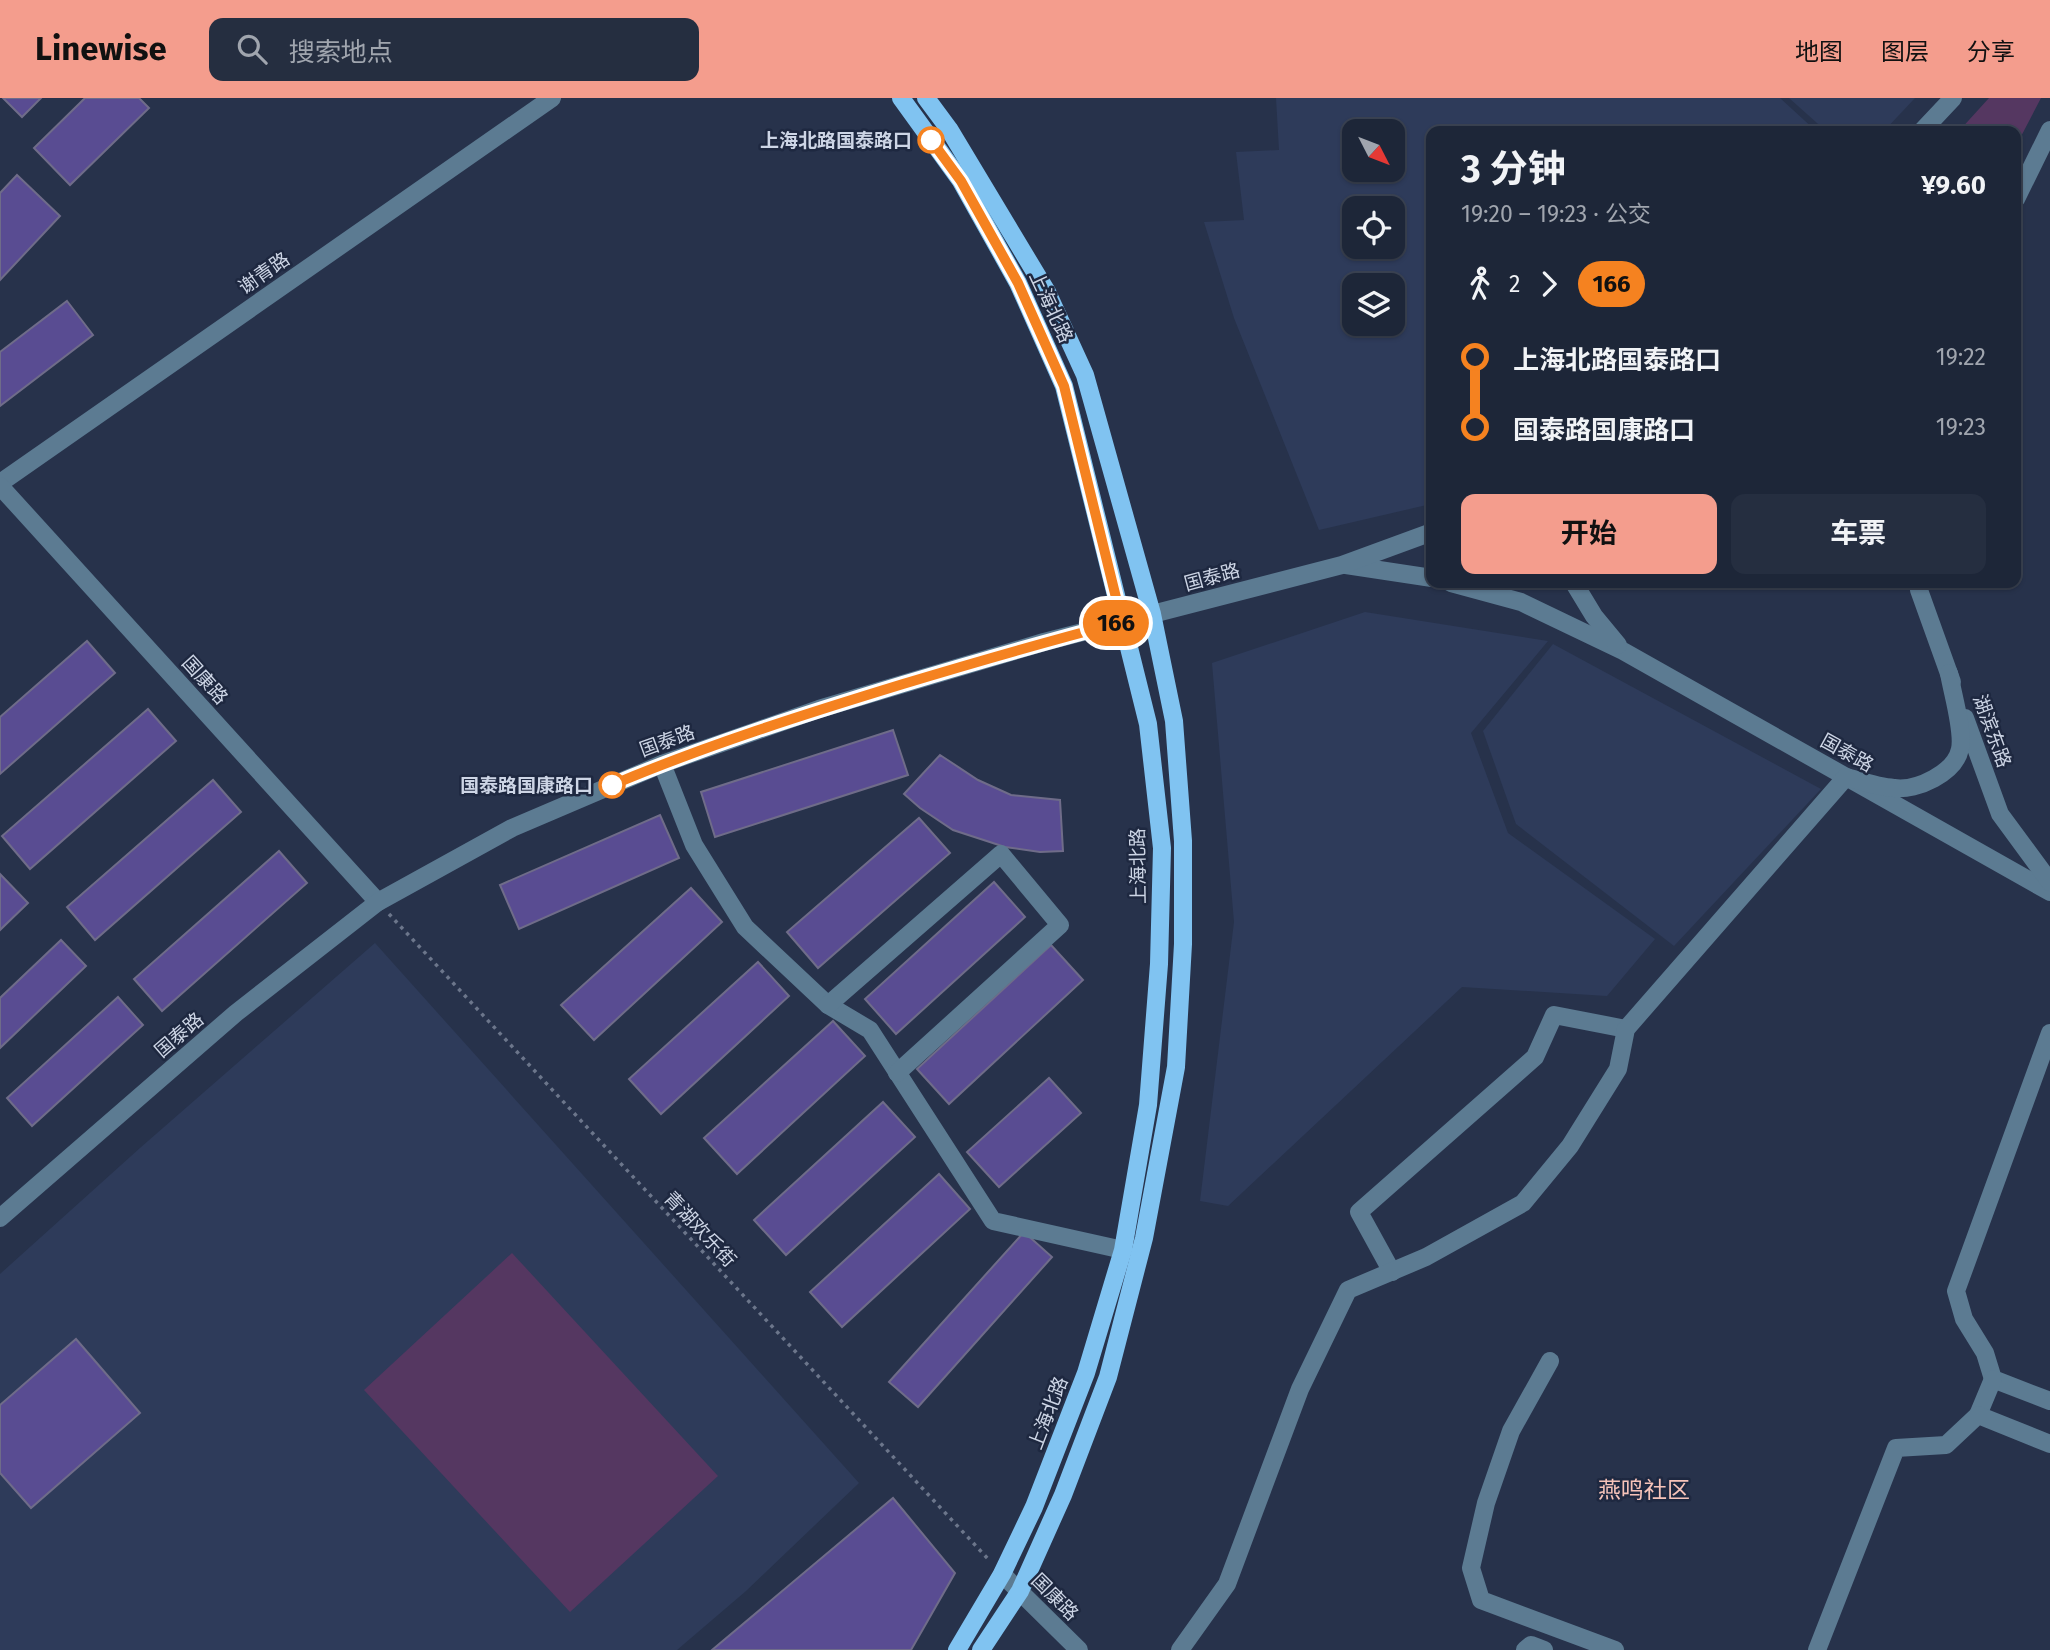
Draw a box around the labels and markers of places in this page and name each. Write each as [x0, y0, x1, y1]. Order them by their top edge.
marker: 上海北路国泰路口 [918, 127, 944, 153]
place label: 上海北路国泰路口 [760, 129, 912, 152]
marker: 国泰路国康路口 [599, 772, 625, 798]
place label: 国泰路国康路口 [460, 774, 593, 797]

